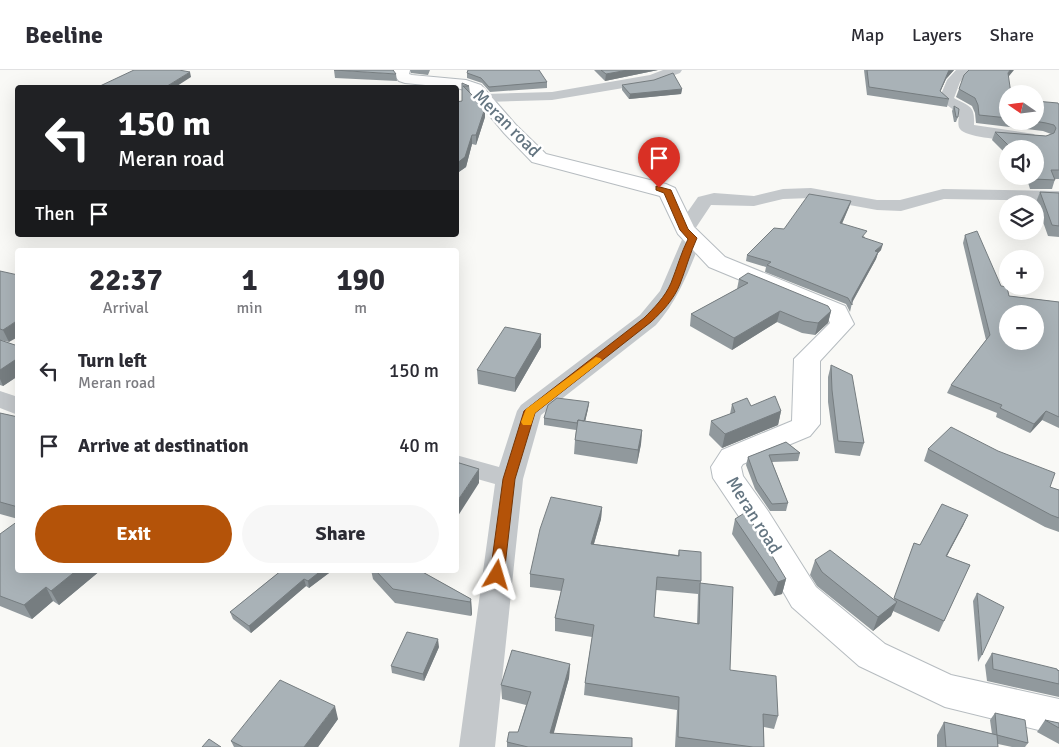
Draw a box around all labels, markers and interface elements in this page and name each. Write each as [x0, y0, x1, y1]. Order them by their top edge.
text: Beeline [25, 20, 103, 50]
text: Map [851, 24, 884, 46]
text: Layers [912, 24, 962, 46]
text: Share [990, 24, 1034, 46]
street label: Meran road [468, 84, 546, 162]
north arrow [999, 85, 1044, 130]
map controls [999, 85, 1044, 350]
text: 150 m [118, 102, 211, 145]
icon: left [35, 105, 100, 170]
pin [638, 137, 680, 188]
button: sound [999, 140, 1044, 185]
icon: arrive [645, 144, 673, 172]
text: Meran road [118, 145, 225, 172]
button: layers [999, 195, 1044, 240]
icon: arrive [85, 200, 113, 228]
text: Then [35, 202, 75, 226]
button: + [999, 250, 1044, 295]
text: 22:37 [89, 262, 163, 299]
text: 1 [241, 262, 258, 299]
text: 190 [336, 262, 385, 299]
text: Arrival [103, 298, 149, 318]
text: min [237, 298, 262, 318]
text: m [354, 298, 367, 318]
button: − [999, 305, 1044, 350]
text: Turn left [78, 349, 147, 373]
icon: left [35, 357, 63, 385]
text: 150 m [389, 359, 439, 383]
text: Meran road [78, 373, 156, 393]
icon: arrive [35, 432, 63, 460]
text: Arrive at destination [78, 434, 249, 458]
text: 40 m [399, 434, 439, 458]
street label: Meran road [722, 472, 786, 558]
button: Exit [35, 505, 232, 563]
button: Share [242, 505, 439, 563]
position arrow [470, 548, 522, 600]

